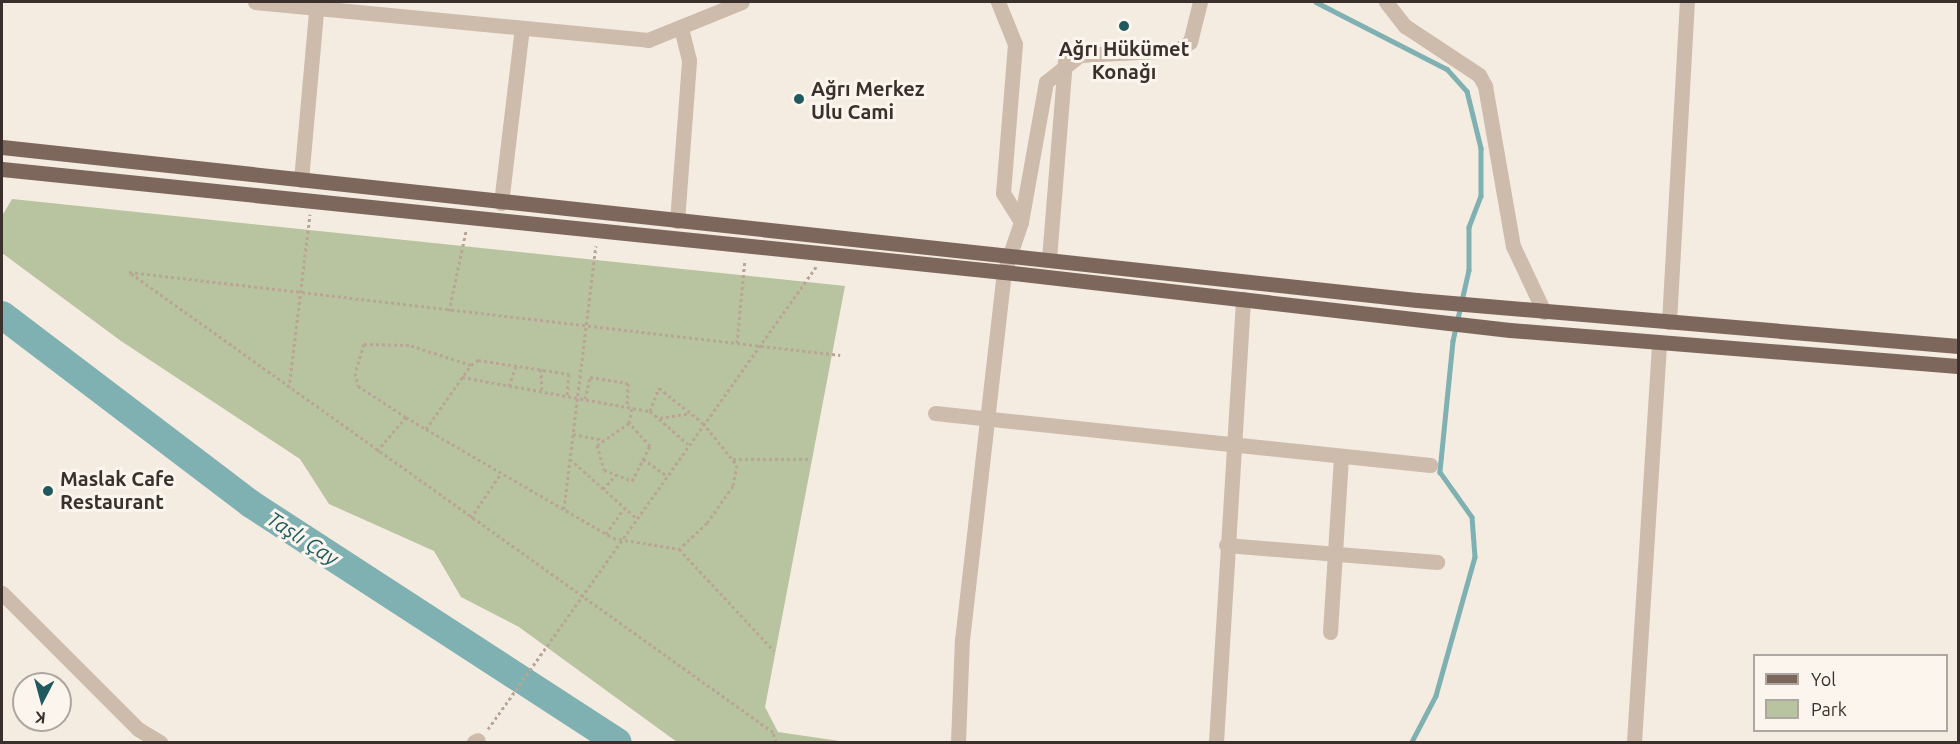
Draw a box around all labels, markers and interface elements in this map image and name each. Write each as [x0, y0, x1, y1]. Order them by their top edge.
marker: Ağrı Hükümet Konağı [1117, 19, 1131, 33]
place label: Ağrı Hükümet Konağı [1059, 36, 1189, 83]
place label: Ağrı Merkez Ulu Cami [811, 76, 925, 123]
marker: Ağrı Merkez Ulu Cami [792, 92, 806, 106]
place label: Maslak Cafe Restaurant [60, 467, 175, 514]
marker: Maslak Cafe Restaurant [41, 484, 55, 498]
water label: Taşlı Çay [263, 506, 343, 570]
legend [1753, 654, 1948, 732]
text: Yol [1811, 669, 1836, 689]
north arrow [12, 672, 72, 732]
text: Park [1811, 699, 1847, 719]
text: K [34, 708, 47, 727]

